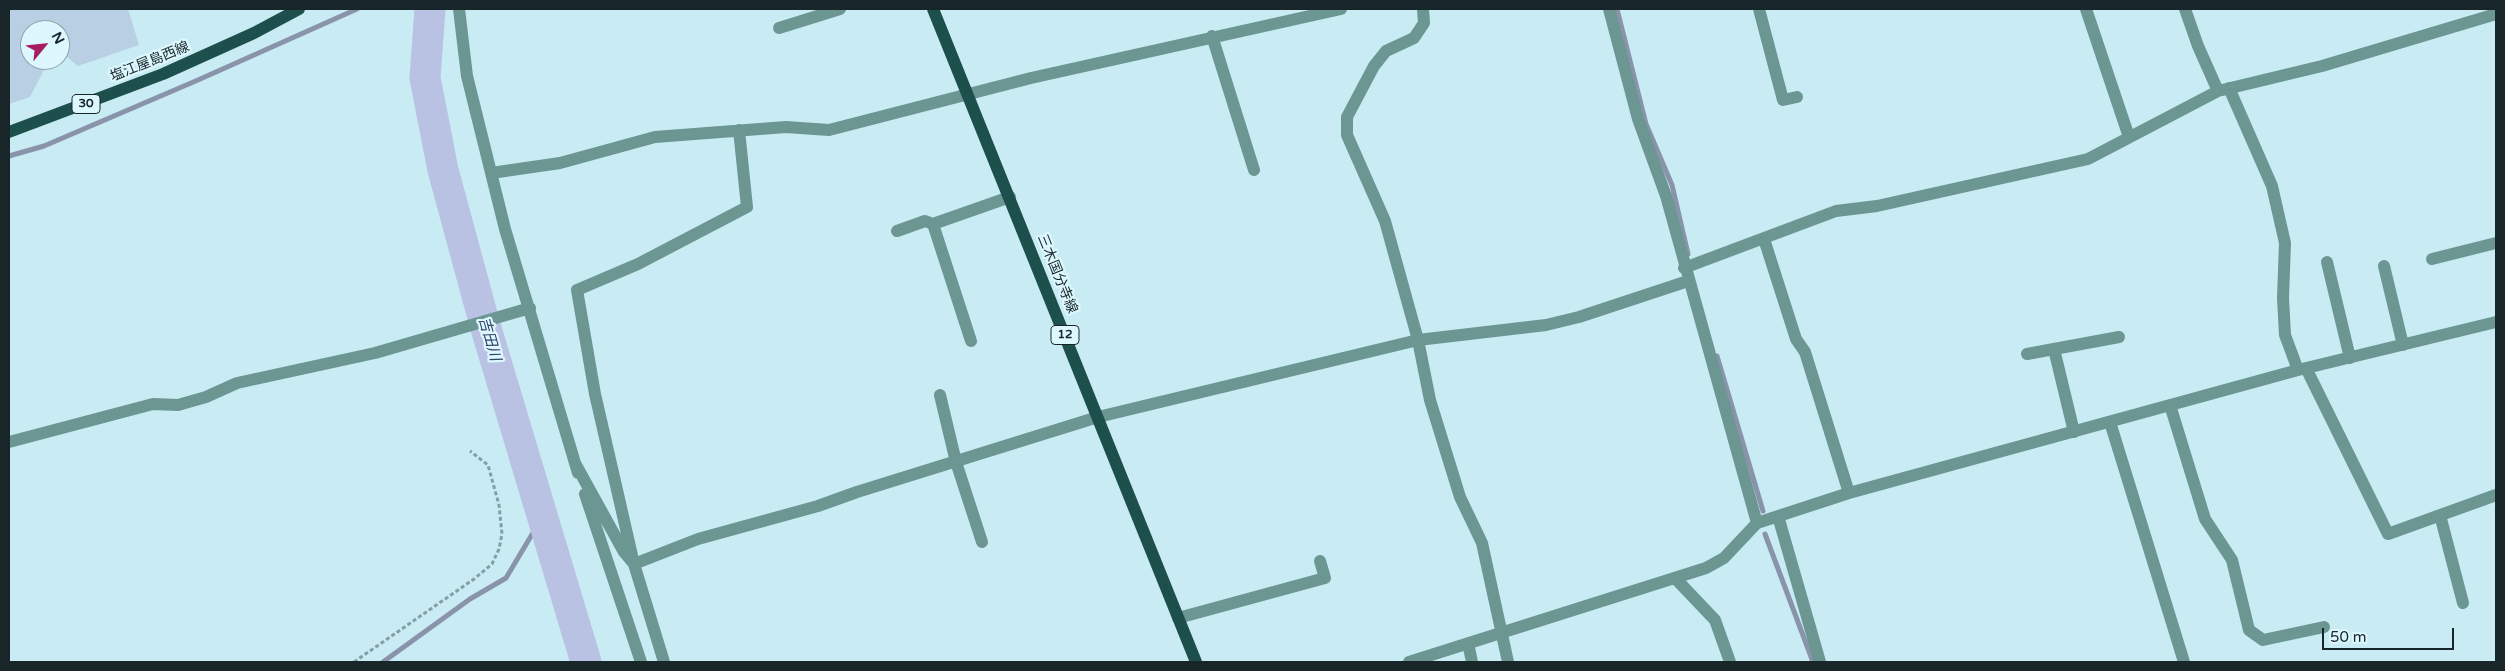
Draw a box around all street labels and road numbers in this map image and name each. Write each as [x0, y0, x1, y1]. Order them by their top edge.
street label: 塩江屋島西線 [108, 38, 192, 86]
road number: 30 [72, 95, 100, 114]
street label: 三木国分寺線 [1033, 232, 1081, 316]
road number: 12 [1051, 326, 1079, 344]

